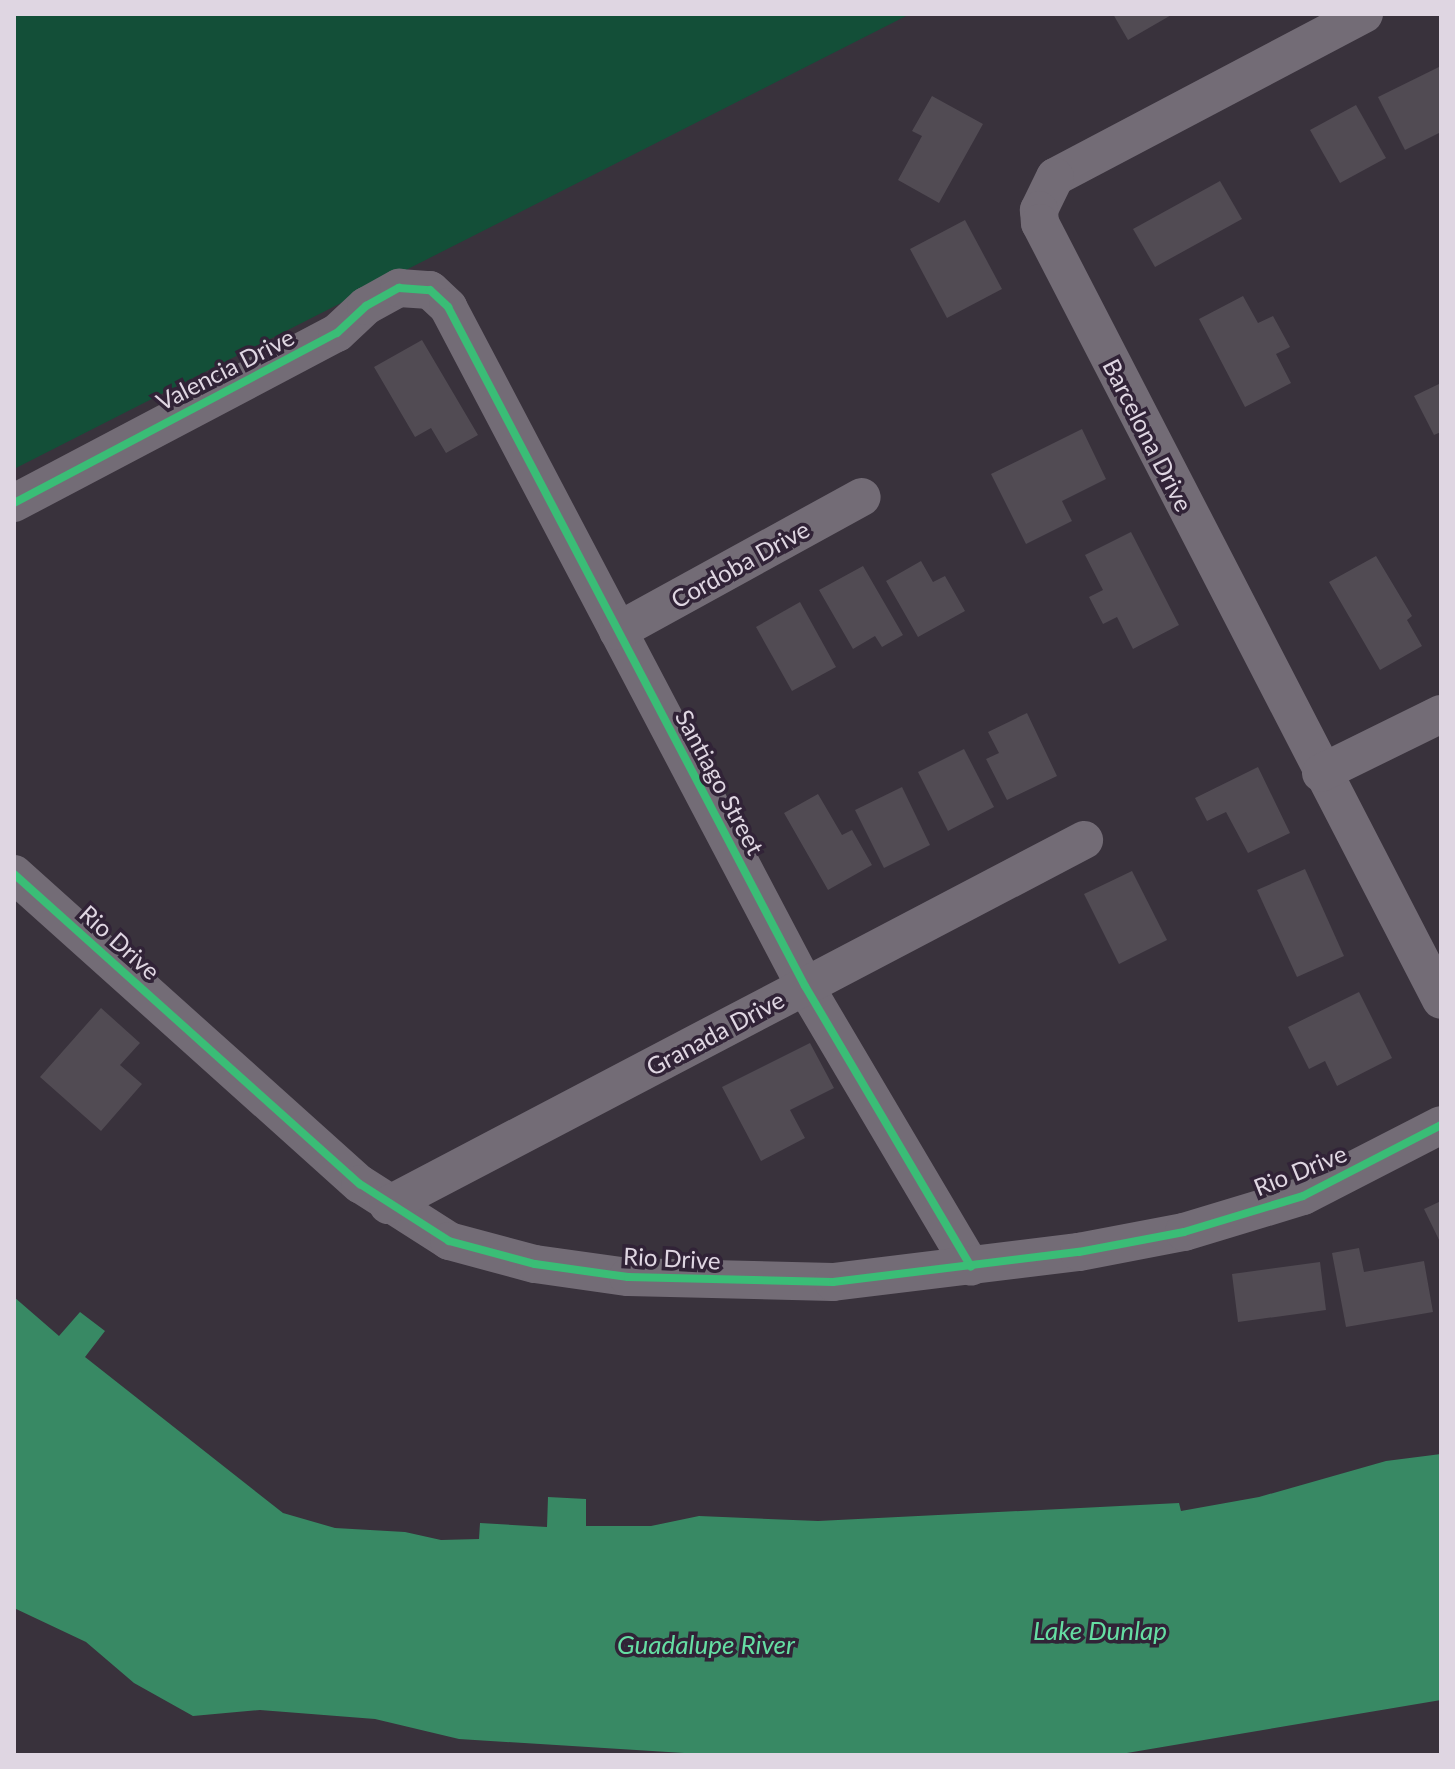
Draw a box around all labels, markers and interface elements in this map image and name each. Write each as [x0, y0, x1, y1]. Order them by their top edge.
street label: Valencia Drive [151, 322, 299, 416]
street label: Barcelona Drive [1097, 354, 1199, 516]
street label: Cordoba Drive [666, 514, 814, 614]
street label: Santiago Street [670, 705, 770, 859]
street label: Rio Drive [74, 899, 166, 985]
street label: Granada Drive [641, 985, 789, 1081]
street label: Rio Drive [1249, 1138, 1351, 1202]
street label: Rio Drive [623, 1241, 721, 1275]
water label: Lake Dunlap [1033, 1615, 1167, 1647]
water label: Guadalupe River [617, 1629, 795, 1661]

